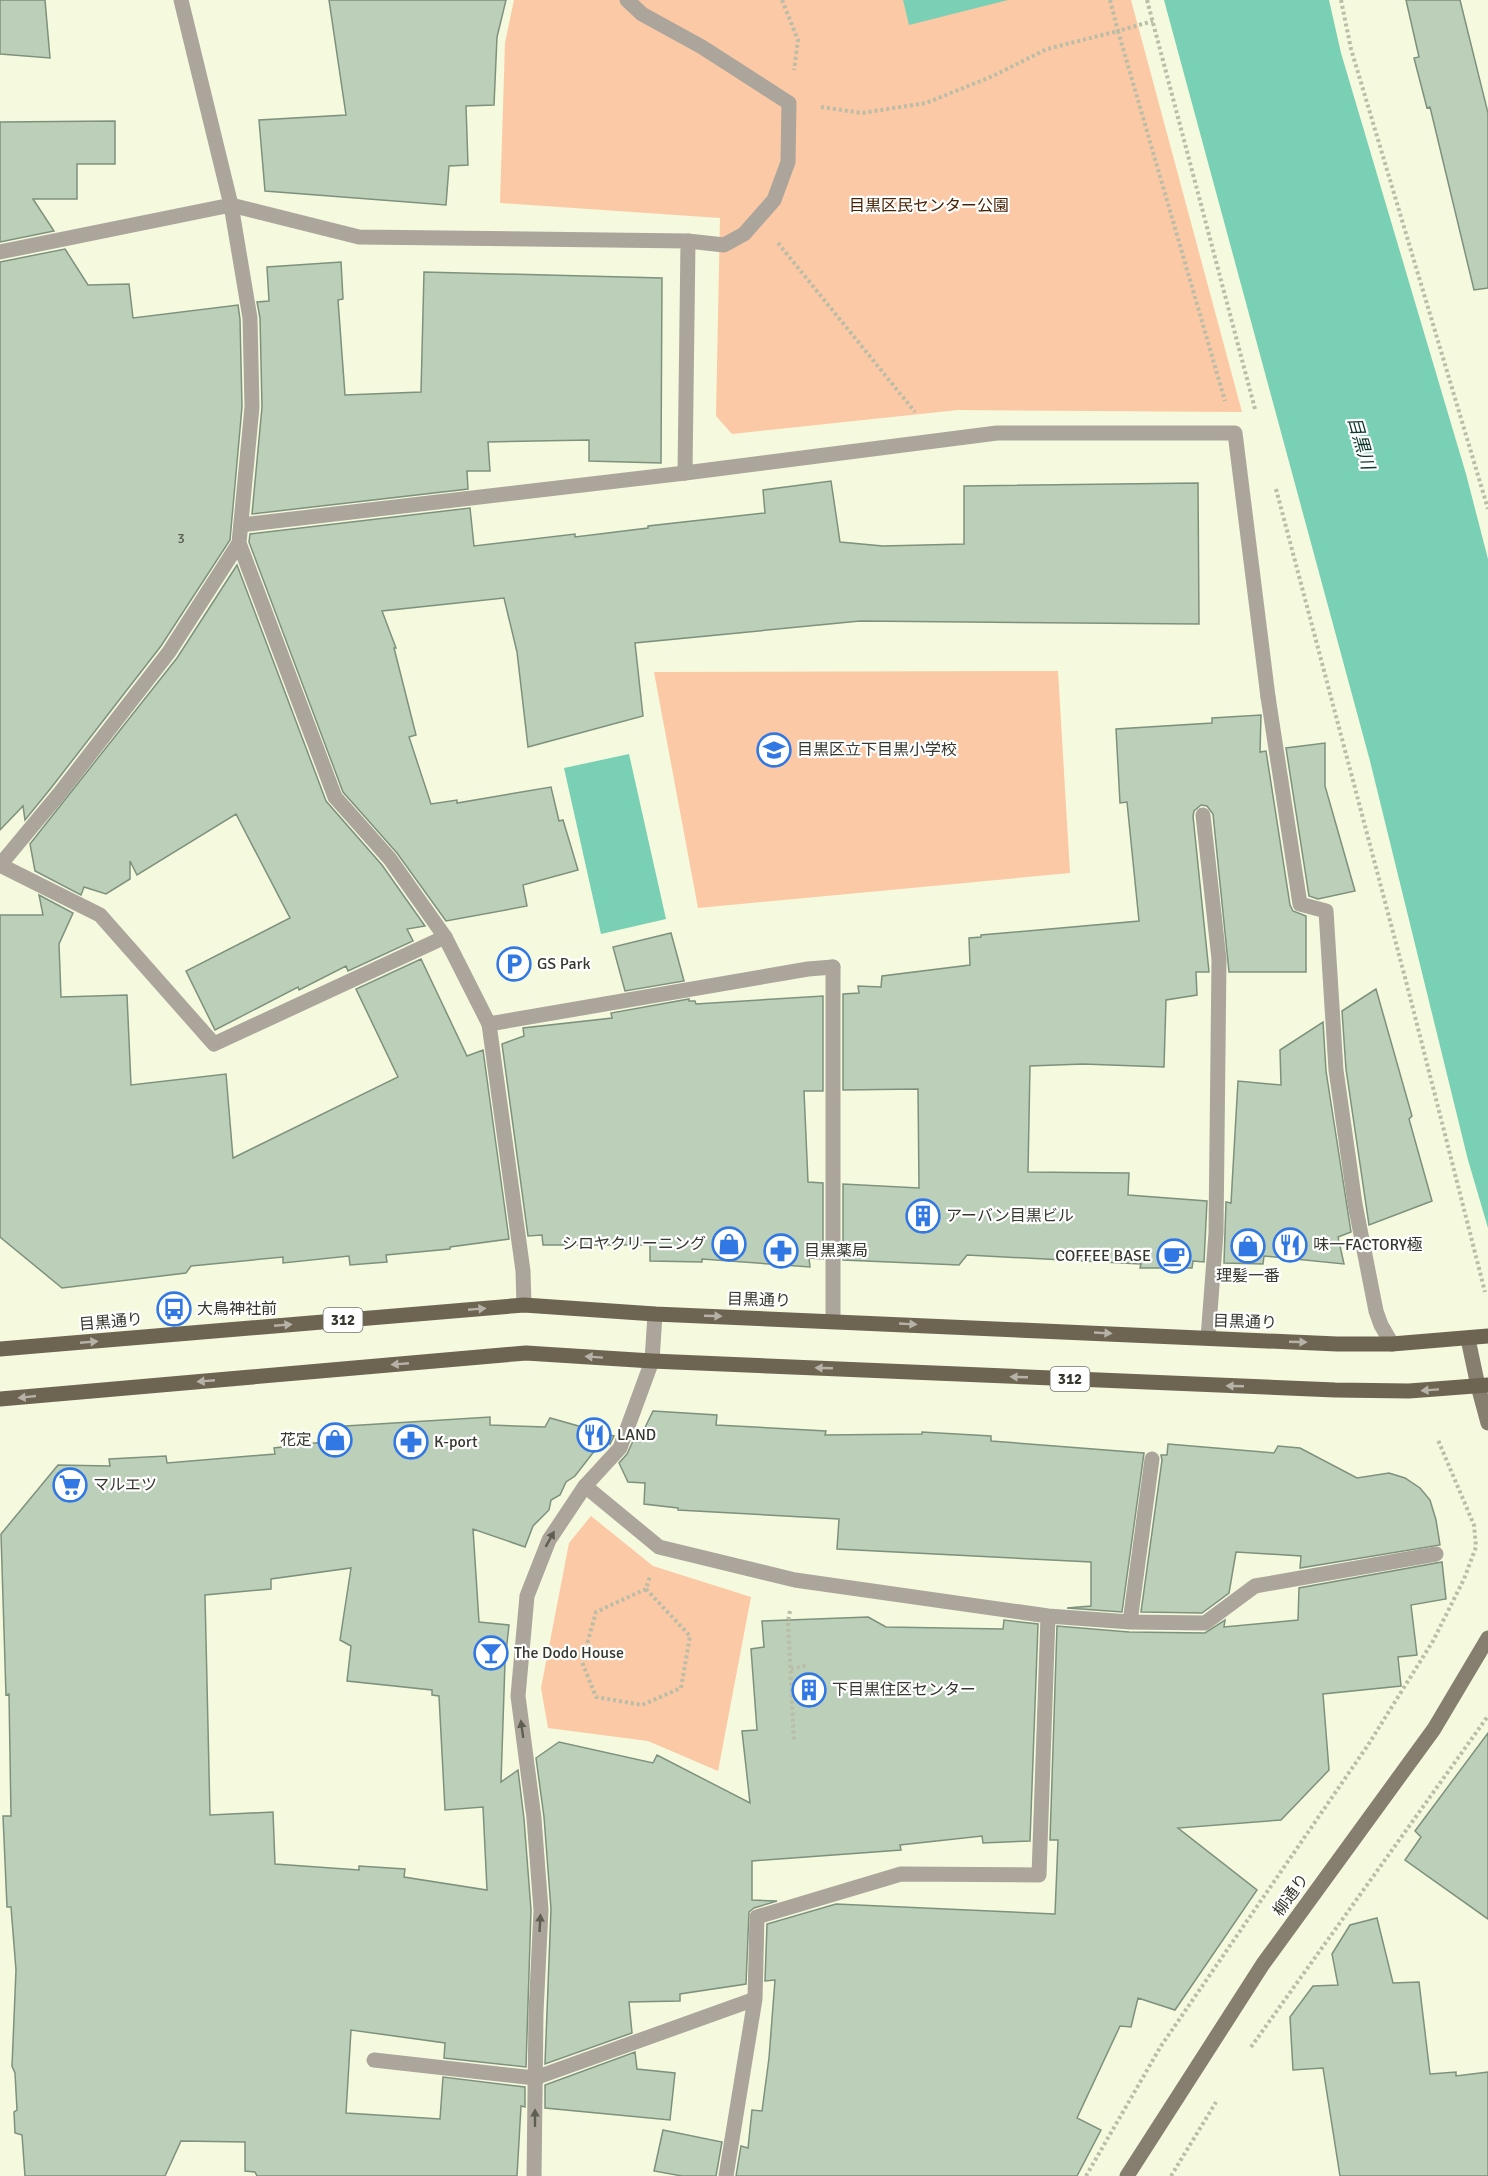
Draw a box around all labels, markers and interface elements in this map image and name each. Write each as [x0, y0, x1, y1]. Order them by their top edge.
park label: 目黒区民センター公園 [849, 196, 1009, 216]
water label: 目黒川 [1343, 414, 1380, 474]
house number: 3 [177, 530, 185, 547]
school or university icon: 目黒区立下目黒小学校 [756, 732, 792, 768]
place label: 目黒区立下目黒小学校 [797, 740, 957, 760]
parking icon: GS Park [496, 946, 532, 982]
place label: GS Park [537, 954, 590, 974]
building icon: アーバン目黒ビル [905, 1198, 941, 1234]
place label: アーバン目黒ビル [946, 1206, 1074, 1226]
shop icon: シロヤクリーニング [711, 1226, 747, 1262]
restaurant icon: 味一FACTORY極 [1272, 1227, 1308, 1263]
shop icon: 理髪一番 [1230, 1228, 1266, 1264]
pharmacy icon: 目黒薬局 [763, 1233, 799, 1269]
place label: シロヤクリーニング [562, 1234, 706, 1254]
place label: 味一FACTORY極 [1313, 1235, 1423, 1255]
cafe icon: COFFEE BASE [1156, 1238, 1192, 1274]
place label: 目黒薬局 [804, 1241, 868, 1261]
place label: COFFEE BASE [1055, 1246, 1151, 1266]
place label: 理髪一番 [1216, 1266, 1280, 1286]
street label: 目黒通り [727, 1289, 791, 1311]
bus stop icon: 大鳥神社前 [156, 1291, 192, 1327]
place label: 大鳥神社前 [197, 1299, 277, 1319]
one-way arrow [468, 1304, 487, 1313]
road number: 312 [324, 1308, 362, 1332]
street label: 目黒通り [78, 1309, 144, 1335]
one-way arrow [704, 1311, 723, 1320]
street label: 目黒通り [1213, 1311, 1277, 1333]
one-way arrow [274, 1320, 293, 1330]
one-way arrow [899, 1320, 918, 1329]
one-way arrow [1094, 1329, 1113, 1338]
one-way arrow [79, 1337, 98, 1347]
one-way arrow [1288, 1337, 1307, 1347]
one-way arrow [585, 1352, 604, 1362]
one-way arrow [390, 1359, 409, 1369]
one-way arrow [815, 1364, 834, 1373]
road number: 312 [1050, 1367, 1090, 1391]
one-way arrow [1010, 1372, 1029, 1381]
one-way arrow [196, 1376, 215, 1386]
one-way arrow [1225, 1382, 1244, 1391]
one-way arrow [1420, 1385, 1439, 1394]
one-way arrow [17, 1392, 36, 1401]
restaurant icon: LAND [576, 1417, 612, 1453]
shop icon: 花定 [317, 1422, 353, 1458]
pharmacy icon: K-port [393, 1424, 429, 1460]
place label: LAND [617, 1425, 656, 1445]
place label: 花定 [280, 1430, 312, 1450]
place label: K-port [434, 1432, 478, 1452]
supermarket icon: マルエツ [52, 1467, 88, 1503]
place label: マルエツ [93, 1475, 157, 1495]
one-way arrow [545, 1530, 555, 1547]
bar icon: The Dodo House [473, 1635, 509, 1671]
place label: The Dodo House [514, 1643, 624, 1663]
building icon: 下目黒住区センター [791, 1672, 827, 1708]
place label: 下目黒住区センター [832, 1680, 976, 1700]
one-way arrow [518, 1719, 527, 1738]
street label: 柳通り [1269, 1870, 1313, 1920]
one-way arrow [536, 1913, 545, 1932]
one-way arrow [530, 2108, 540, 2127]

